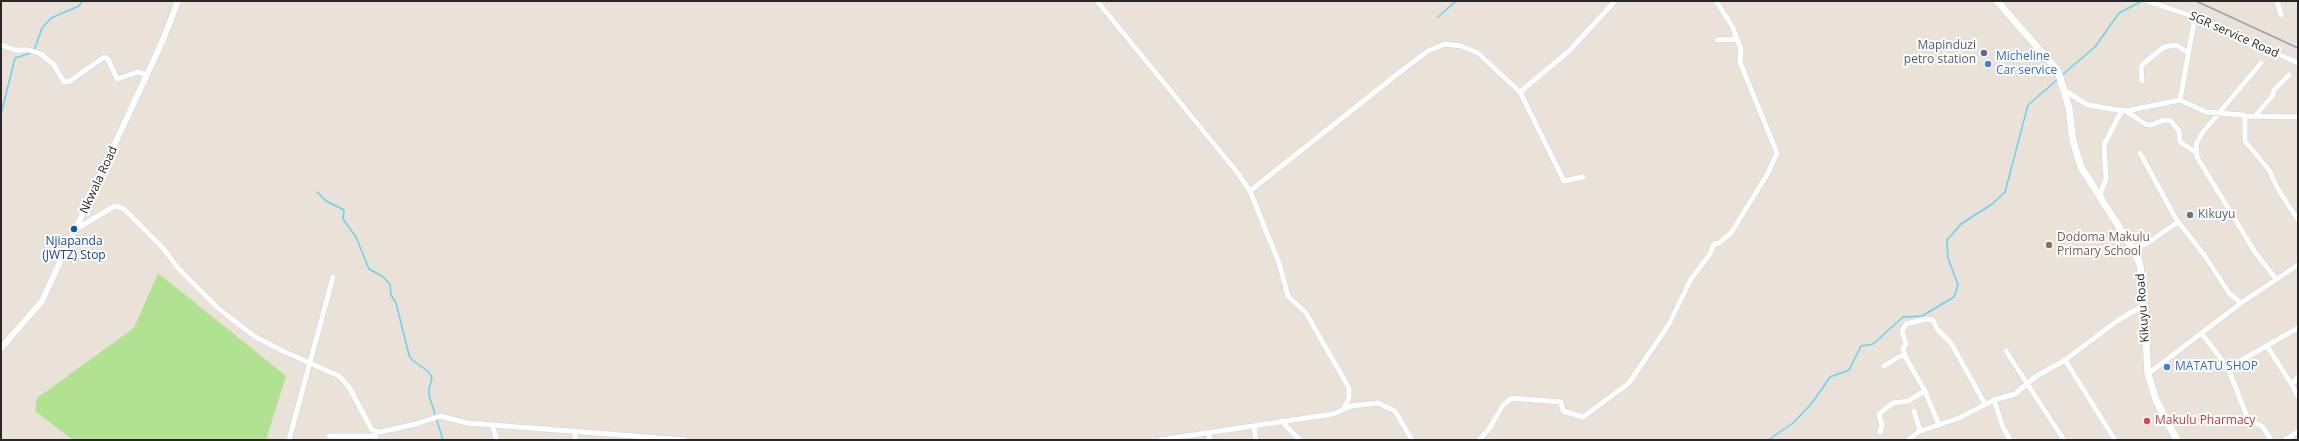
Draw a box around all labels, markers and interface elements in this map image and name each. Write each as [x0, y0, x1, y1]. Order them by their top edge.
street label: SGR service Road [2187, 9, 2281, 61]
place label: Mapinduzi petro station [1904, 39, 1976, 67]
marker: Mapinduzi petro station [1979, 48, 1989, 58]
place label: Micheline Car service [1996, 50, 2057, 78]
marker: Micheline Car service [1983, 59, 1993, 69]
street label: Nkwala Road [77, 144, 121, 216]
place label: Kikuyu [2198, 208, 2235, 222]
marker: Kikuyu [2185, 210, 2195, 220]
marker: Njiapanda (JWTZ) Stop [69, 224, 79, 234]
place label: Dodoma Makulu Primary School [2057, 231, 2150, 259]
place label: Njiapanda (JWTZ) Stop [42, 235, 106, 263]
marker: Dodoma Makulu Primary School [2044, 240, 2054, 250]
street label: Kikuyu Road [2133, 273, 2153, 343]
place label: MATATU SHOP [2175, 360, 2258, 374]
marker: MATATU SHOP [2162, 362, 2172, 372]
place label: Makulu Pharmacy [2155, 414, 2255, 428]
marker: Makulu Pharmacy [2142, 416, 2152, 426]

